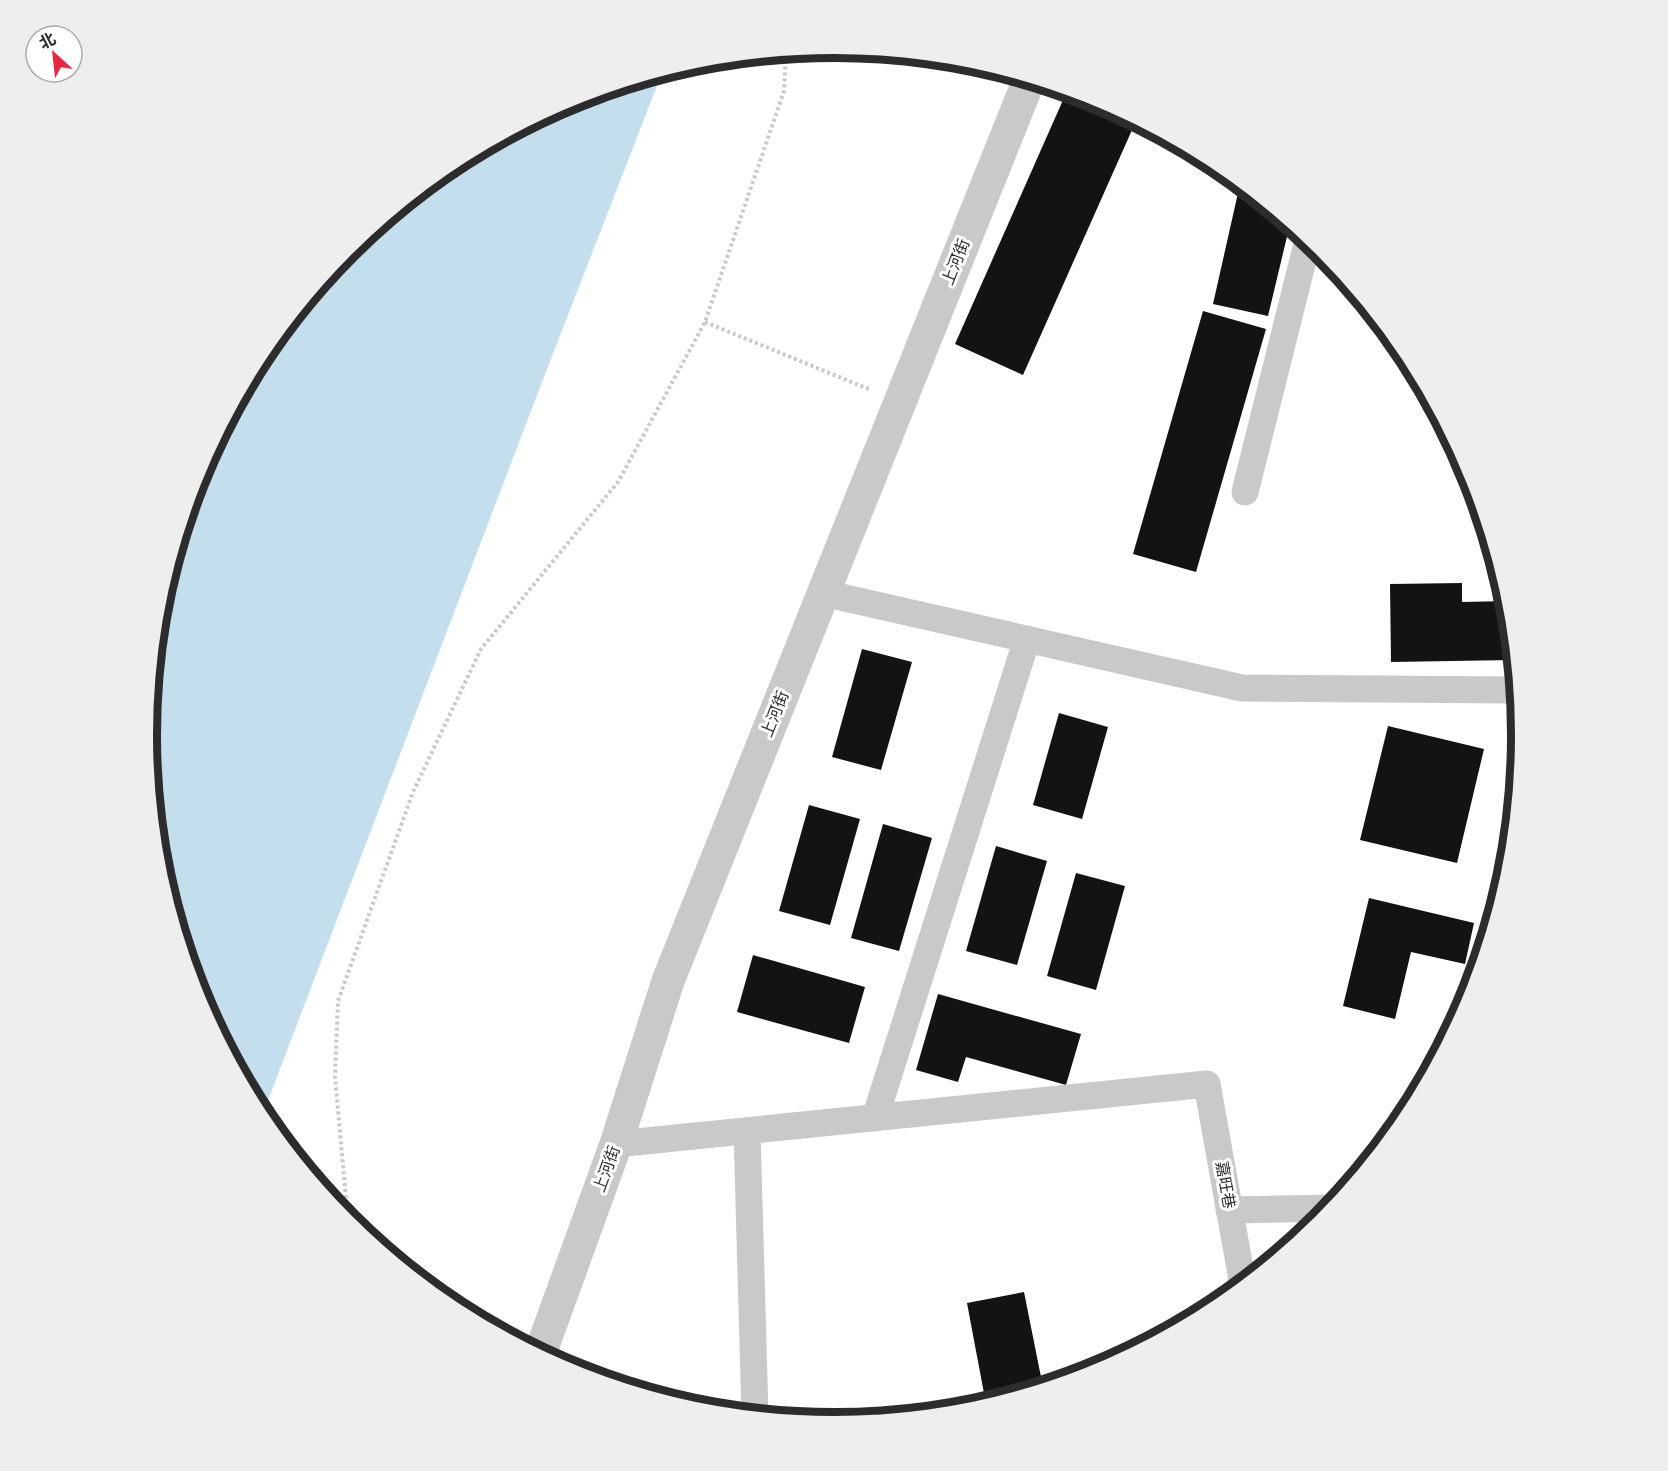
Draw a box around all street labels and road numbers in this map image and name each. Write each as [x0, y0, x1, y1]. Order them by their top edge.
street label: 上河街 [938, 236, 974, 288]
street label: 上河街 [757, 688, 793, 740]
street label: 上河街 [589, 1143, 625, 1195]
street label: 嘉旺巷 [1211, 1160, 1239, 1210]

